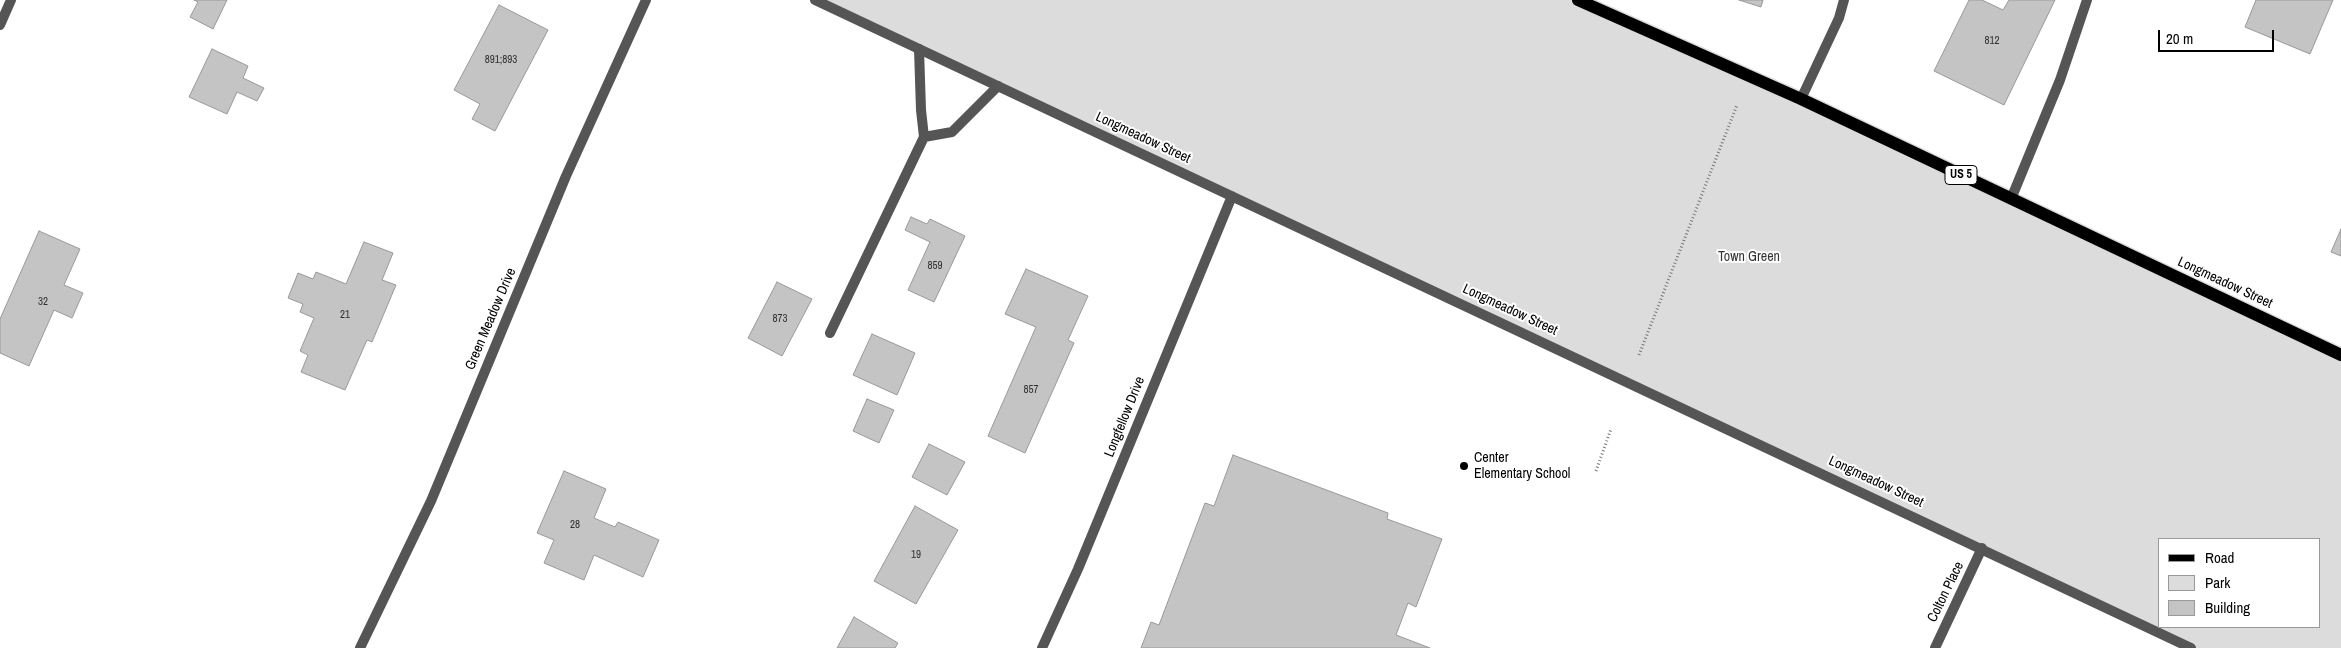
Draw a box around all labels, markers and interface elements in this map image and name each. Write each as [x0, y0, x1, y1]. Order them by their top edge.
scale bar [2161, 20, 2277, 52]
text: 20 m [2166, 28, 2193, 49]
house number: 812 [1984, 34, 2000, 48]
house number: 891;893 [485, 53, 517, 67]
street label: Longmeadow Street [1093, 109, 1193, 167]
road number: US 5 [1945, 166, 1977, 184]
park label: Town Green [1718, 249, 1780, 265]
street label: Longmeadow Street [2175, 254, 2275, 312]
house number: 859 [927, 259, 943, 273]
street label: Green Meadow Drive [462, 266, 520, 372]
street label: Longmeadow Street [1460, 281, 1560, 339]
house number: 32 [38, 295, 48, 309]
house number: 21 [340, 308, 350, 322]
house number: 873 [772, 312, 788, 326]
street label: Longfellow Drive [1101, 374, 1149, 460]
house number: 857 [1023, 383, 1039, 397]
place label: Center Elementary School [1474, 450, 1570, 482]
street label: Longmeadow Street [1826, 453, 1926, 511]
marker: Center Elementary School [1458, 460, 1470, 472]
house number: 28 [570, 518, 580, 532]
legend [2158, 538, 2321, 628]
text: Road [2205, 547, 2234, 568]
house number: 19 [911, 548, 921, 562]
street label: Colton Place [1924, 559, 1968, 625]
text: Park [2205, 572, 2230, 593]
text: Building [2205, 597, 2250, 618]

